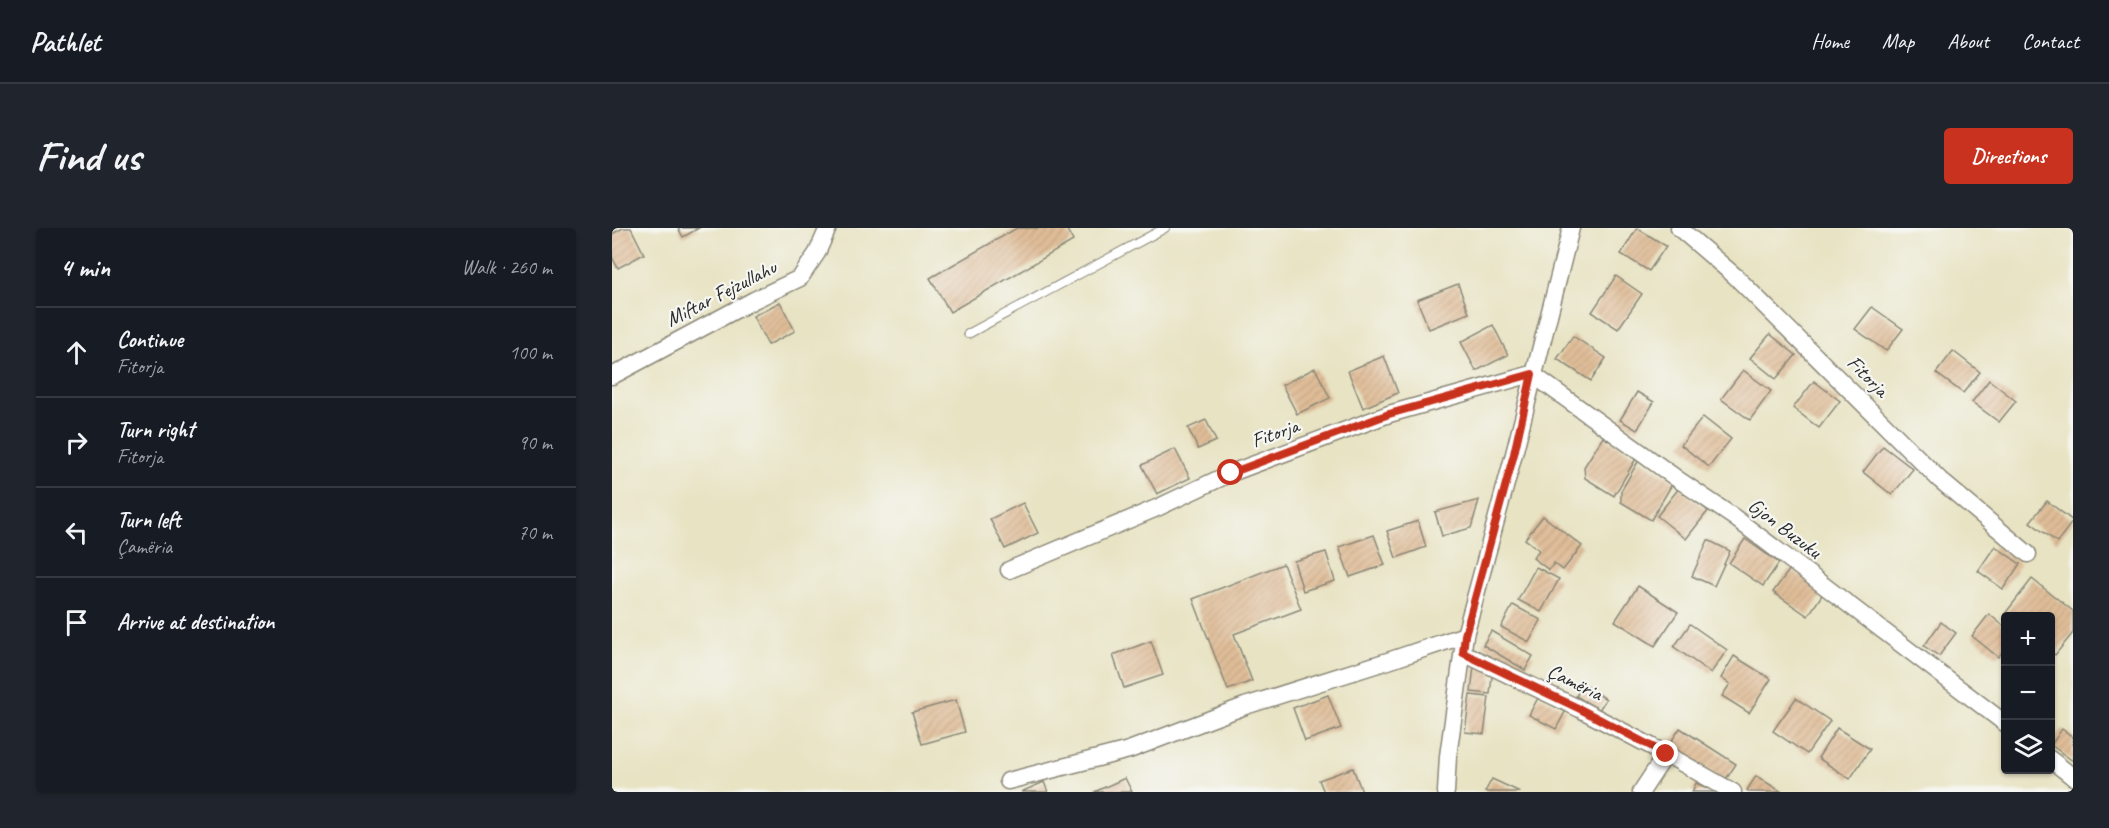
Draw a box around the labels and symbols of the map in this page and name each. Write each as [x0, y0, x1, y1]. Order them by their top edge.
street label: Miftar Fejzullahu [661, 253, 782, 332]
street label: Fitorja [1842, 350, 1896, 404]
street label: Fitorja [1248, 412, 1304, 454]
route start [1217, 459, 1243, 485]
street label: Gjon Buzuku [1743, 492, 1828, 565]
street label: Çamëria [1543, 658, 1608, 707]
route end [1652, 740, 1678, 766]

